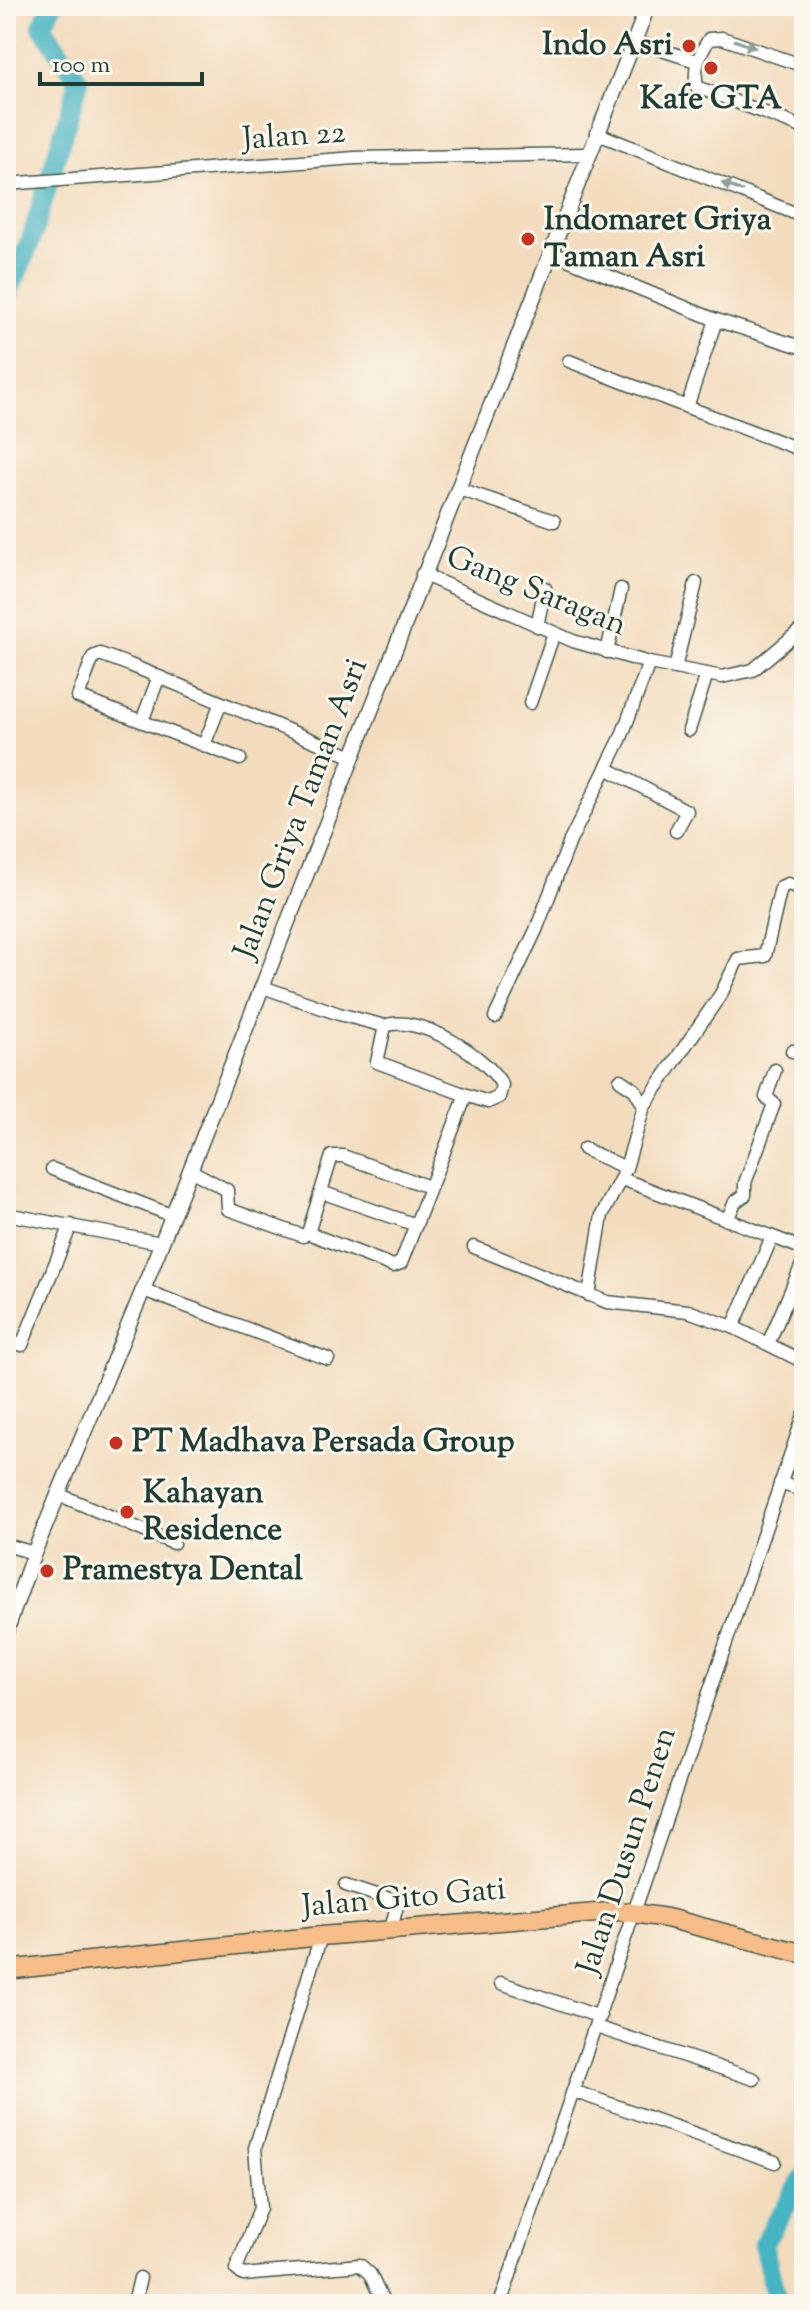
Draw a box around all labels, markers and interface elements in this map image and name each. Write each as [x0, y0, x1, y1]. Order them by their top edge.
place label: Indo Asri [542, 23, 673, 69]
scale bar [40, 36, 202, 86]
marker: Indo Asri [680, 37, 698, 55]
one-way arrow [734, 39, 758, 51]
text: 100 m [52, 49, 110, 83]
marker: Kafe GTA [702, 59, 720, 77]
place label: Kafe GTA [640, 77, 782, 123]
street label: Jalan 22 [239, 110, 347, 164]
one-way arrow [720, 181, 744, 194]
place label: Indomaret Griya Taman Asri [544, 198, 772, 281]
marker: Indomaret Griya Taman Asri [519, 230, 537, 248]
street label: Gang Saragan [439, 535, 633, 649]
street label: Jalan Griya Taman Asri [223, 652, 381, 968]
place label: PT Madhava Persada Group [132, 1420, 515, 1466]
marker: PT Madhava Persada Group [107, 1434, 125, 1452]
place label: Kahayan Residence [143, 1471, 282, 1554]
marker: Kahayan Residence [118, 1503, 136, 1521]
place label: Pramestya Dental [63, 1548, 303, 1594]
marker: Pramestya Dental [38, 1562, 56, 1580]
street label: Jalan Dusun Penen [566, 1721, 690, 1983]
street label: Jalan Gito Gati [298, 1867, 508, 1931]

